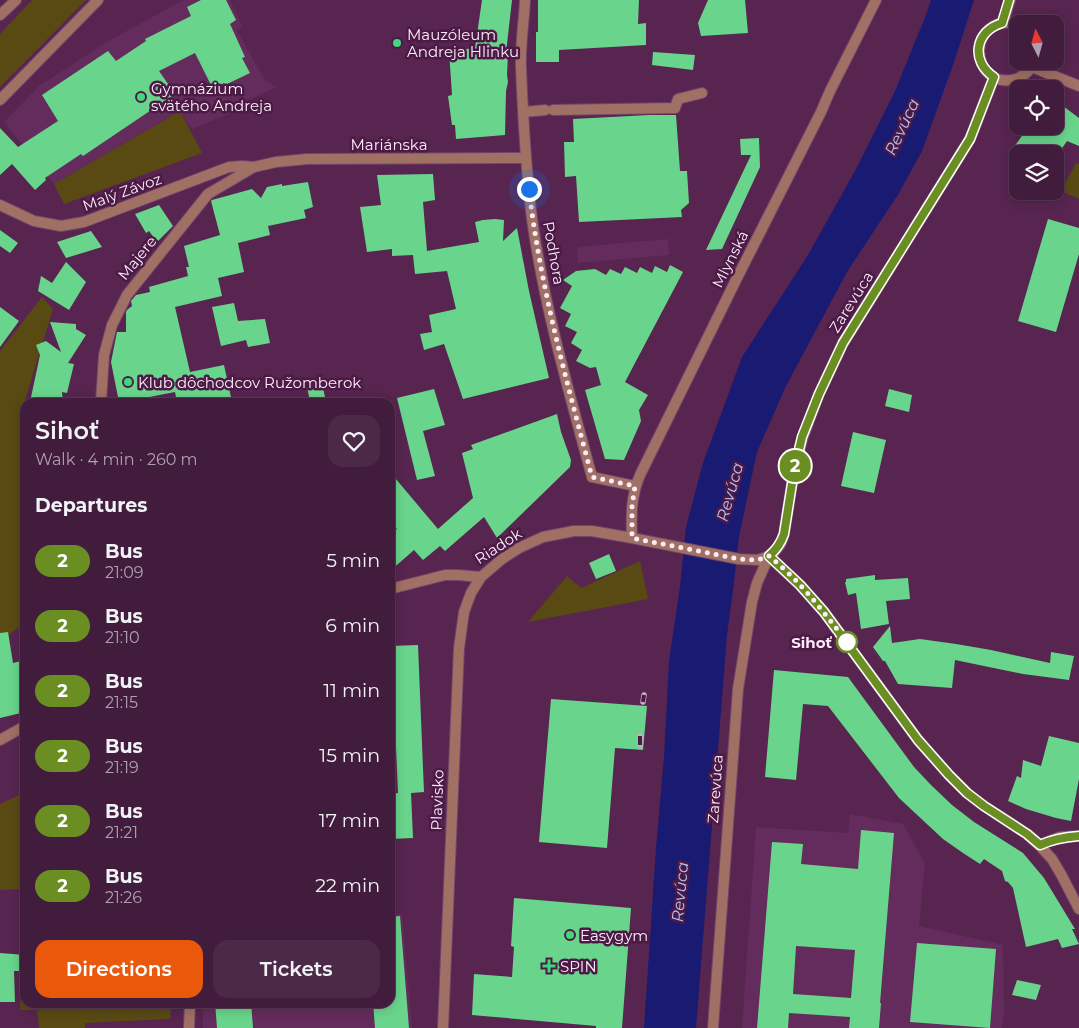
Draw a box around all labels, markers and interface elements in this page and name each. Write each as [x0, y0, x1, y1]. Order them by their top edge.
north arrow [1009, 15, 1064, 70]
map controls [1009, 15, 1064, 200]
place label: Mauzóleum Andreja Hlinku [407, 25, 519, 61]
marker: Mauzóleum Andreja Hlinku [391, 37, 403, 49]
place label: Gymnázium svätého Andreja [151, 79, 272, 115]
button: locate [1009, 80, 1064, 135]
marker: Gymnázium svätého Andreja [135, 91, 147, 103]
water label: Revúca [881, 96, 923, 158]
street label: Mariánska [350, 135, 428, 154]
button: layers [1009, 145, 1064, 200]
street label: Malý Závoz [80, 169, 164, 215]
your location [517, 177, 542, 202]
street label: Podhora [539, 220, 569, 286]
street label: Mlynská [708, 227, 752, 291]
street label: Majere [113, 232, 161, 284]
street label: Zarevúca [825, 268, 877, 336]
place label: Klub dôchodcov Ružomberok [138, 373, 361, 392]
marker: Klub dôchodcov Ružomberok [122, 376, 134, 388]
button: heart [328, 415, 380, 467]
text: Sihoť [35, 416, 99, 445]
text: Walk · 4 min · 260 m [35, 450, 197, 469]
line badge: 2 [779, 450, 811, 482]
text: 2 [790, 455, 800, 477]
water label: Revúca [713, 460, 747, 524]
text: Departures [35, 494, 147, 517]
street label: Riadok [471, 524, 525, 568]
text: Bus [105, 540, 143, 563]
text: 5 min [326, 549, 380, 572]
text: 2 [57, 550, 68, 572]
text: 21:09 [105, 563, 144, 582]
text: Bus [105, 605, 143, 628]
text: 6 min [325, 614, 380, 637]
text: 2 [57, 615, 68, 637]
text: 21:10 [105, 628, 140, 647]
marker: Sihoť [836, 631, 858, 653]
place label: Sihoť [791, 633, 832, 652]
text: Bus [105, 670, 143, 693]
text: 11 min [323, 679, 380, 702]
text: 2 [57, 680, 68, 702]
text: 21:15 [105, 693, 138, 712]
text: Bus [105, 735, 143, 758]
text: 15 min [319, 744, 380, 767]
text: 2 [57, 745, 68, 767]
street label: Zarevúca [703, 754, 727, 824]
text: 21:19 [105, 758, 139, 777]
street label: Plavisko [426, 769, 448, 831]
text: Bus [105, 800, 143, 823]
text: 17 min [319, 809, 380, 832]
text: 2 [57, 810, 68, 832]
text: 21:21 [105, 823, 138, 842]
water label: Revúca [668, 861, 692, 923]
text: Bus [105, 865, 143, 888]
text: 22 min [315, 874, 380, 897]
text: 2 [57, 875, 68, 897]
text: 21:26 [105, 888, 142, 907]
place label: Easygym [580, 926, 648, 945]
marker: Easygym [564, 929, 576, 941]
button: Directions [35, 940, 203, 998]
button: Tickets [213, 940, 380, 998]
place label: SPIN [560, 957, 597, 976]
marker: SPIN [542, 959, 556, 973]

